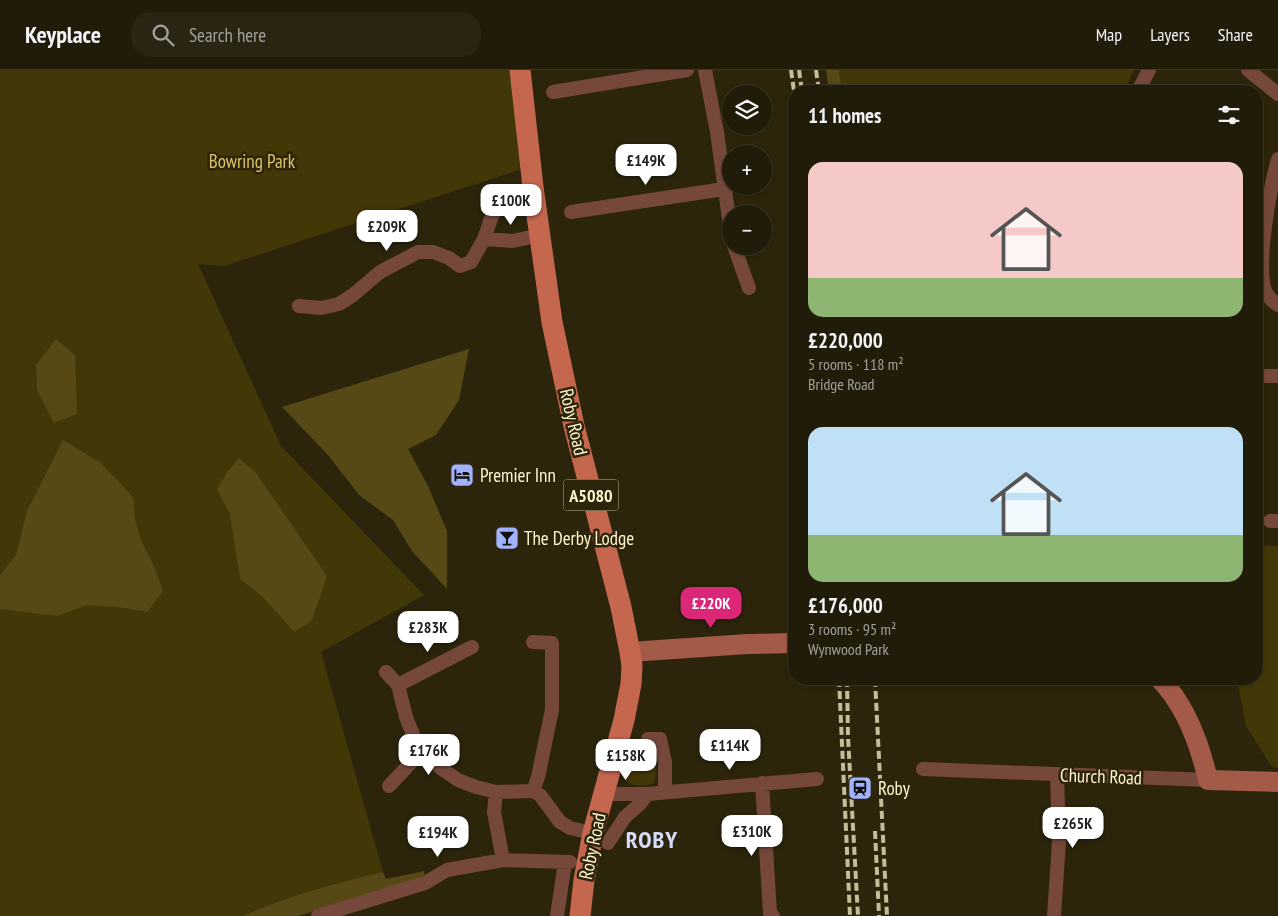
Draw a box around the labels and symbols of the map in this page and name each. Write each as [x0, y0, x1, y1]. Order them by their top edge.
pin: £149K [611, 144, 681, 186]
park label: Bowring Park [209, 149, 296, 173]
pin: £100K [476, 184, 546, 226]
pin: £209K [352, 210, 422, 252]
street label: Roby Road [555, 386, 593, 458]
hotel icon: Premier Inn [449, 462, 475, 488]
place label: Premier Inn [480, 463, 556, 487]
road number: A5080 [564, 480, 618, 510]
bar icon: The Derby Lodge [494, 525, 520, 551]
place label: The Derby Lodge [524, 526, 634, 550]
pin: £220K [676, 586, 746, 629]
pin: £283K [393, 610, 463, 653]
pin: £114K [695, 728, 765, 771]
pin: £176K [394, 734, 464, 776]
pin: £158K [591, 738, 661, 781]
street label: Church Road [1060, 763, 1142, 789]
station icon: Roby [847, 775, 873, 801]
place label: Roby [878, 776, 911, 800]
pin: £265K [1038, 806, 1108, 849]
street label: Roby Road [573, 810, 611, 882]
pin: £310K [717, 814, 787, 857]
pin: £194K [403, 816, 473, 858]
district label: ROBY [626, 824, 678, 855]

